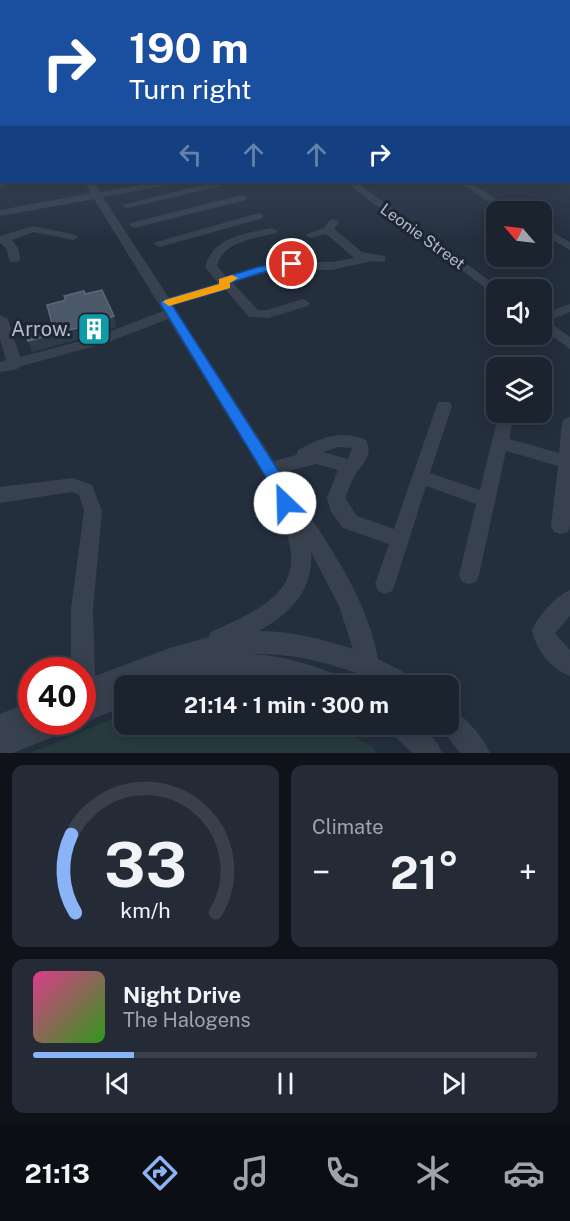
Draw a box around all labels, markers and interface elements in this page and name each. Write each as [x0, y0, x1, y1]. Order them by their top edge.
text: 190 m [129, 23, 249, 72]
icon: right [30, 24, 108, 102]
text: Turn right [129, 73, 252, 105]
icon: left [174, 138, 207, 171]
icon: ahead [237, 138, 270, 171]
icon: ahead [300, 138, 333, 171]
icon: right [363, 138, 396, 171]
street label: Leonie Street [377, 199, 469, 273]
north arrow [486, 201, 552, 267]
map controls [486, 201, 552, 423]
pin [266, 238, 317, 289]
icon: arrive [275, 247, 308, 280]
button: sound [486, 279, 552, 345]
building icon: Arrow. [76, 311, 112, 347]
place label: Arrow. [11, 317, 71, 341]
button: layers [486, 357, 552, 423]
position arrow [253, 471, 317, 535]
speed limit sign: 40 [18, 657, 96, 735]
text: 21:14 · 1 min · 300 m [184, 692, 389, 718]
text: Climate [312, 815, 384, 839]
text: 33 [104, 828, 187, 901]
text: 21° [390, 846, 459, 899]
text: − [312, 853, 330, 891]
text: + [519, 853, 537, 891]
text: km/h [120, 898, 171, 923]
text: Night Drive [123, 982, 241, 1008]
text: The Halogens [123, 1008, 251, 1032]
icon: previous [101, 1067, 134, 1100]
icon: pause [269, 1067, 302, 1100]
icon: next [437, 1067, 470, 1100]
icon: directions [139, 1152, 181, 1194]
icon: music [230, 1152, 272, 1194]
icon: phone [321, 1152, 363, 1194]
icon: climate [412, 1152, 454, 1194]
icon: car [503, 1152, 545, 1194]
text: 21:13 [25, 1157, 90, 1189]

